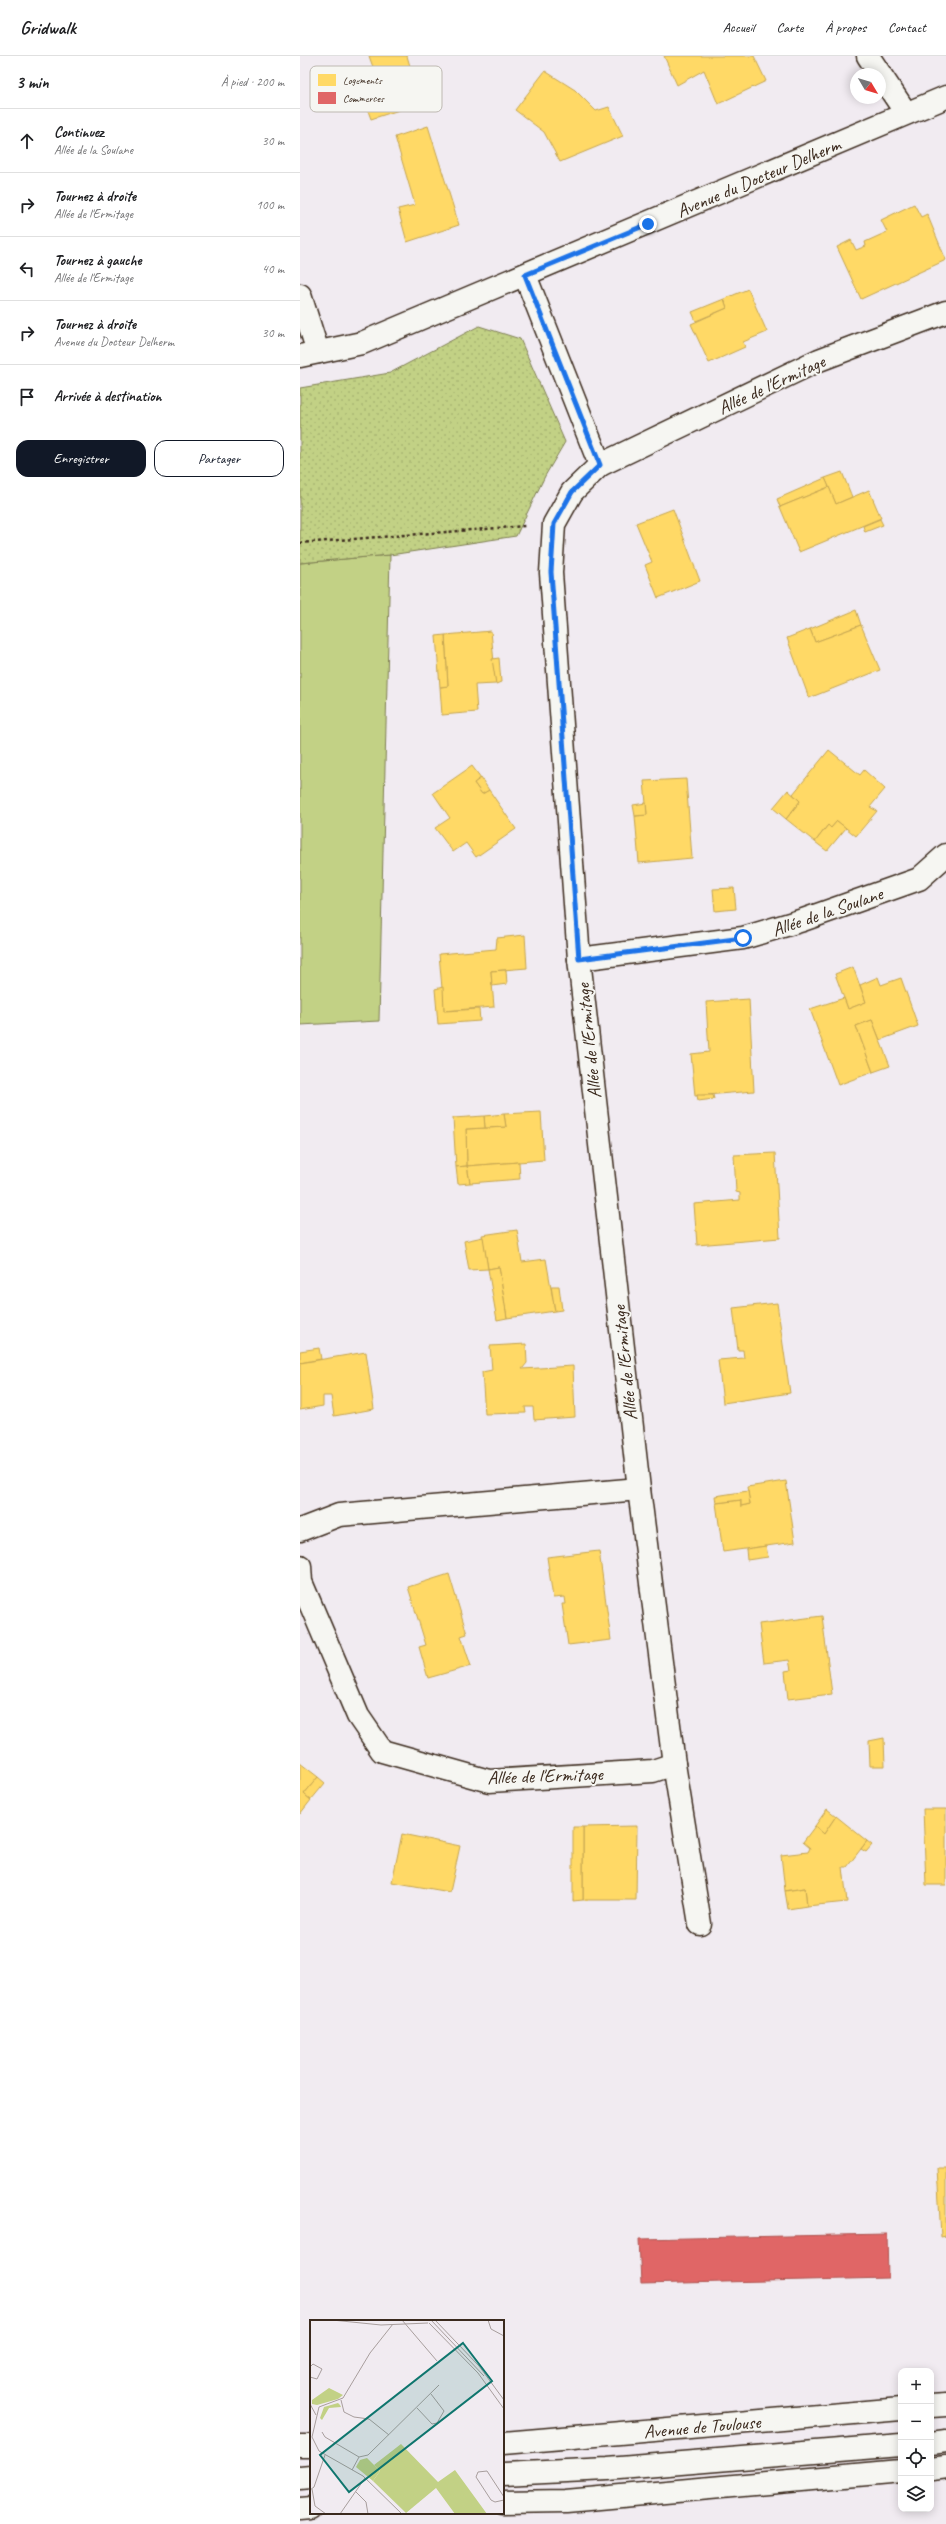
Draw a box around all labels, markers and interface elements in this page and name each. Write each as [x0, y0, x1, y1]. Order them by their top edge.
text: Gridwalk [20, 16, 76, 40]
text: Accueil [723, 19, 754, 36]
text: Carte [776, 19, 803, 36]
text: À propos [825, 19, 866, 36]
text: Contact [888, 19, 926, 36]
legend [310, 66, 442, 112]
north arrow [850, 68, 886, 104]
text: 3 min [16, 72, 49, 93]
text: Logements [343, 73, 383, 87]
text: À pied · 200 m [221, 74, 284, 90]
text: Commerces [343, 91, 385, 105]
text: Continuez [54, 123, 104, 142]
icon: ahead [16, 130, 38, 152]
street label: Avenue du Docteur Delherm [673, 132, 846, 223]
text: 30 m [262, 133, 284, 149]
text: Allée de la Soulane [54, 142, 133, 158]
text: Tournez à droite [54, 187, 136, 206]
icon: right [16, 194, 38, 216]
text: 100 m [256, 197, 284, 213]
text: Allée de l'Ermitage [54, 206, 133, 222]
route end [639, 215, 657, 233]
text: Tournez à gauche [54, 251, 141, 270]
icon: left [16, 258, 38, 280]
text: 40 m [262, 261, 284, 277]
text: Allée de l'Ermitage [54, 270, 133, 286]
text: Tournez à droite [54, 315, 136, 334]
icon: right [16, 322, 38, 344]
text: 30 m [262, 325, 284, 341]
text: Avenue du Docteur Delherm [54, 334, 174, 350]
street label: Allée de l'Ermitage [714, 349, 830, 420]
icon: arrive [16, 386, 38, 408]
text: Arrivée à destination [54, 387, 162, 406]
button: Enregistrer [16, 440, 146, 477]
button: Partager [154, 440, 284, 477]
street label: Allée de la Soulane [769, 881, 887, 942]
route start [734, 929, 752, 947]
street label: Allée de l'Ermitage [571, 980, 607, 1100]
street label: Allée de l'Ermitage [607, 1302, 643, 1422]
street label: Allée de l'Ermitage [487, 1762, 605, 1790]
inset map [310, 2320, 504, 2514]
map controls [898, 2368, 934, 2512]
button: + [898, 2368, 934, 2404]
button: − [898, 2404, 934, 2440]
street label: Avenue de Toulouse [643, 2410, 763, 2444]
button: locate [898, 2440, 934, 2476]
button: layers [898, 2476, 934, 2512]

